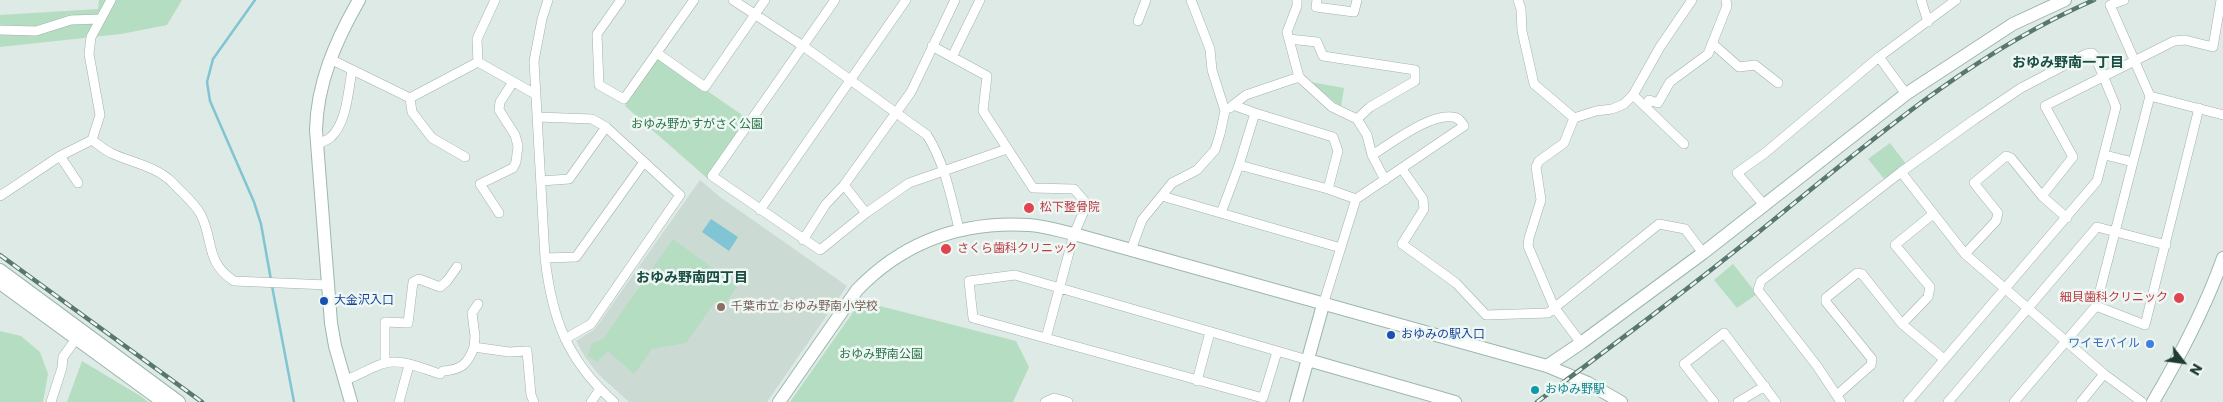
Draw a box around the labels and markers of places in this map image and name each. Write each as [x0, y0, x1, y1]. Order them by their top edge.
marker: 松下整骨院 [1022, 201, 1036, 215]
place label: 松下整骨院 [1040, 201, 1100, 215]
marker: さくら歯科クリニック [939, 242, 953, 256]
place label: さくら歯科クリニック [957, 242, 1077, 256]
place label: 細貝歯科クリニック [2060, 291, 2168, 305]
marker: 細貝歯科クリニック [2172, 291, 2186, 305]
place label: 大金沢入口 [334, 294, 394, 308]
marker: 大金沢入口 [318, 295, 330, 307]
place label: 千葉市立 おゆみ野南小学校 [731, 300, 878, 314]
marker: 千葉市立 おゆみ野南小学校 [715, 301, 727, 313]
place label: おゆみの駅入口 [1401, 328, 1485, 342]
marker: おゆみの駅入口 [1385, 329, 1397, 341]
place label: ワイモバイル [2068, 337, 2140, 351]
marker: ワイモバイル [2144, 338, 2156, 350]
place label: おゆみ野駅 [1545, 383, 1605, 397]
marker: おゆみ野駅 [1529, 384, 1541, 396]

